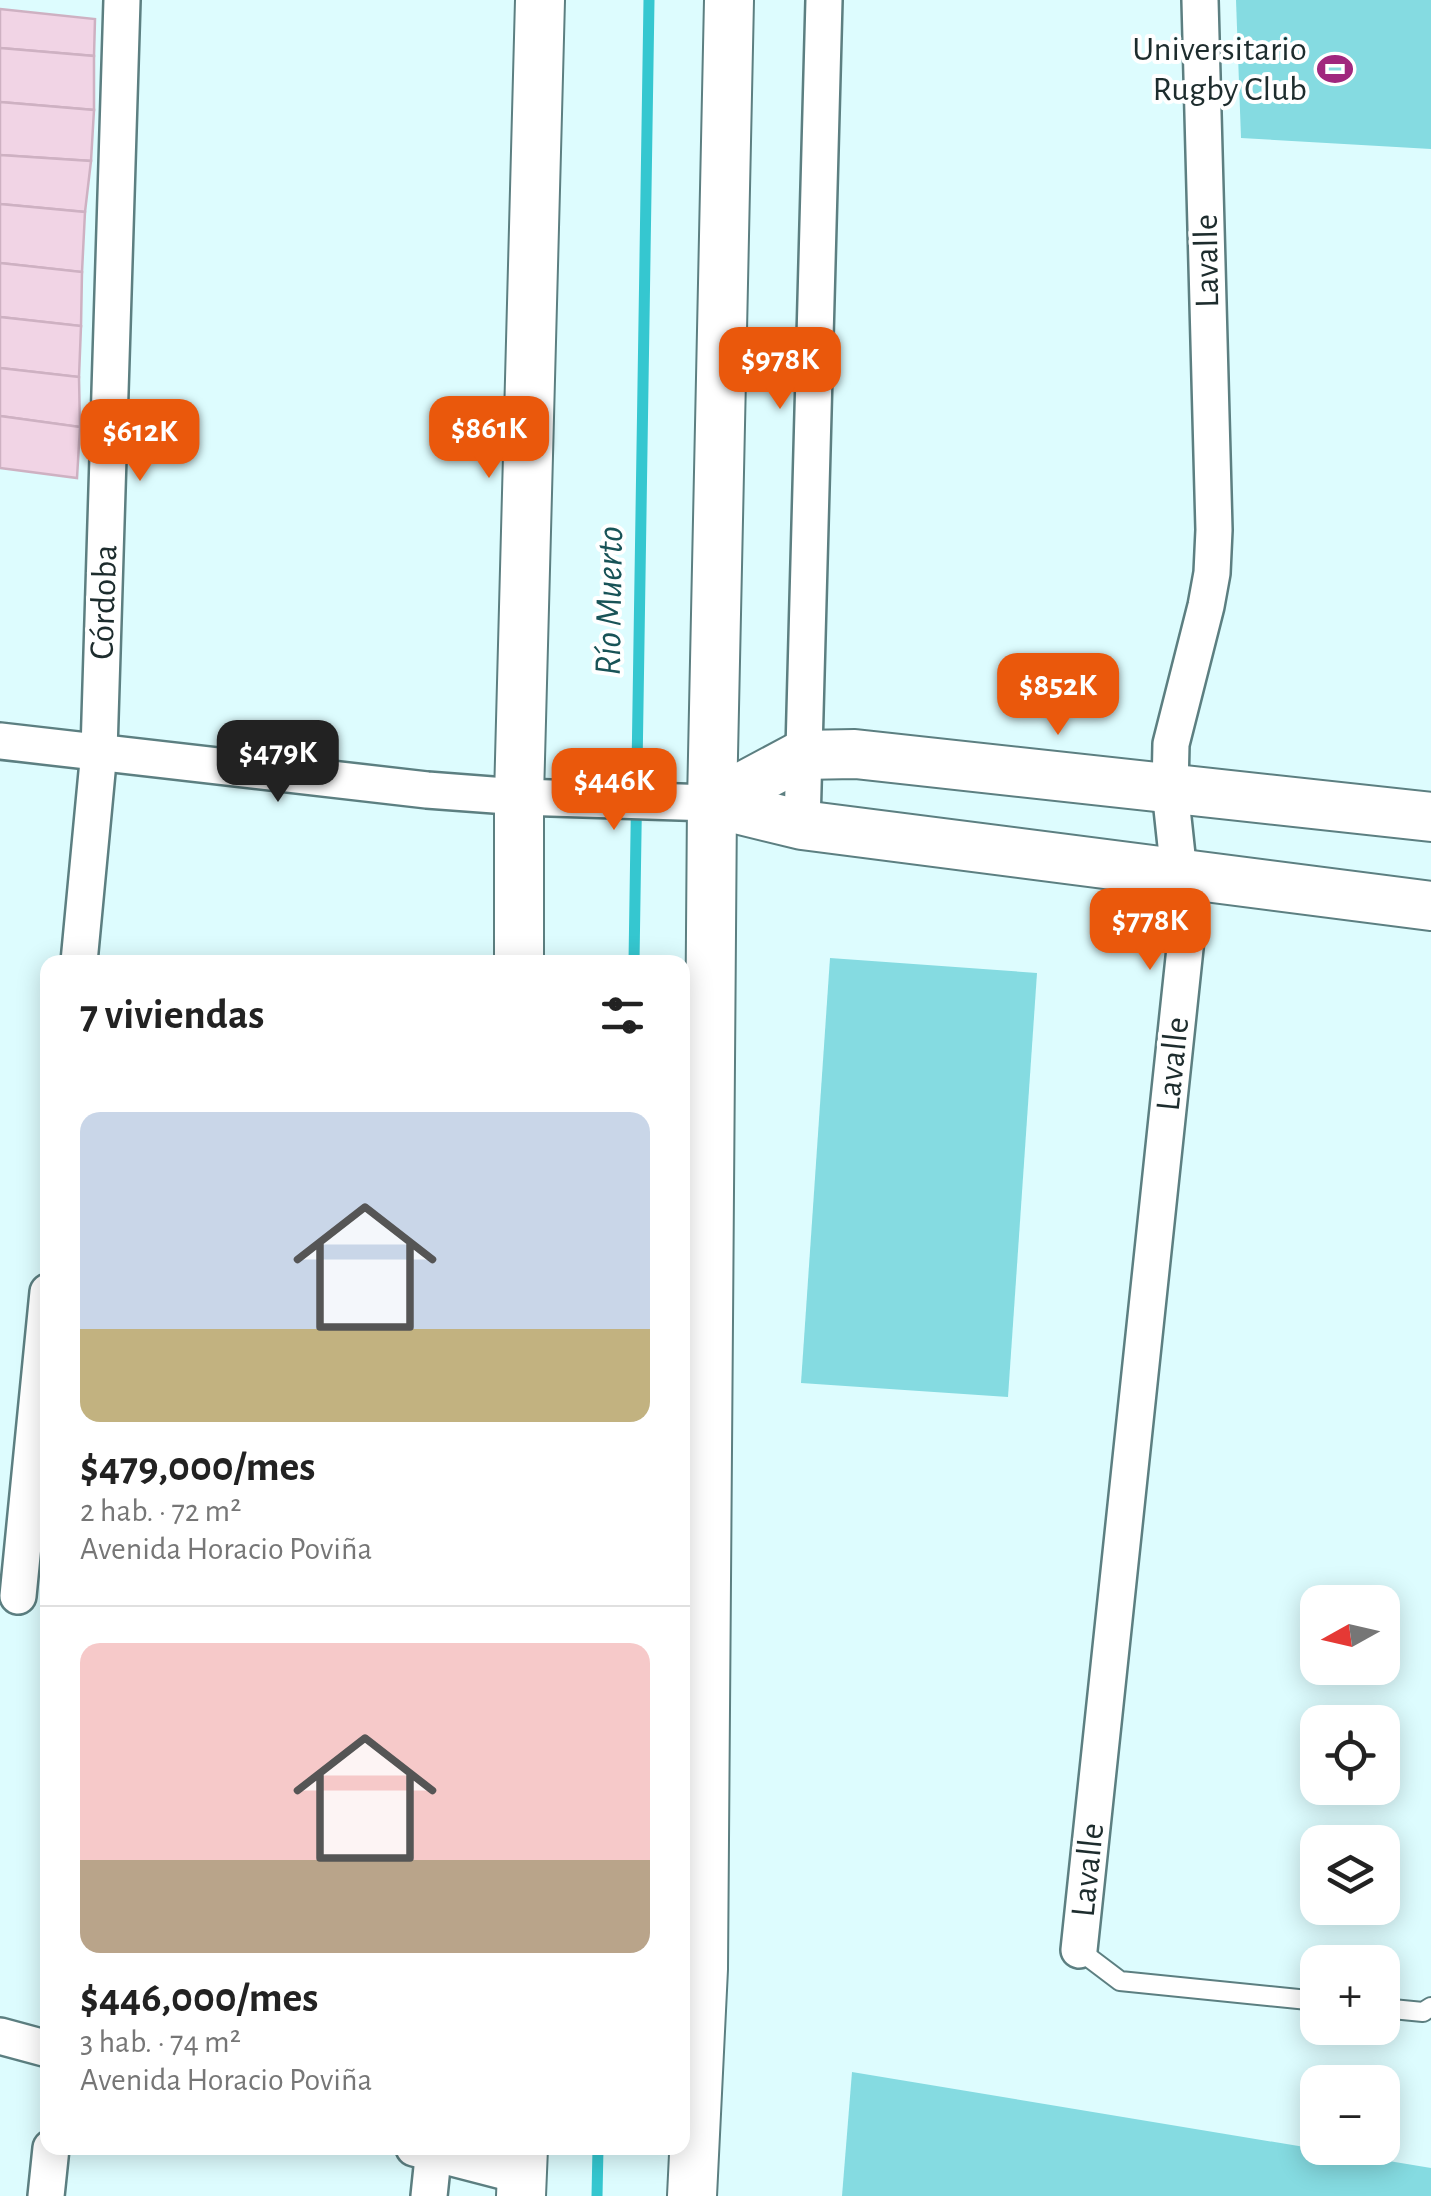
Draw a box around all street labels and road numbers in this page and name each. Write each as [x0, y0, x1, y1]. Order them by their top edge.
street label: Lavalle [1189, 214, 1225, 308]
street label: Córdoba [85, 544, 123, 660]
street label: Lavalle [1151, 1015, 1195, 1113]
street label: Lavalle [1066, 1821, 1110, 1919]

